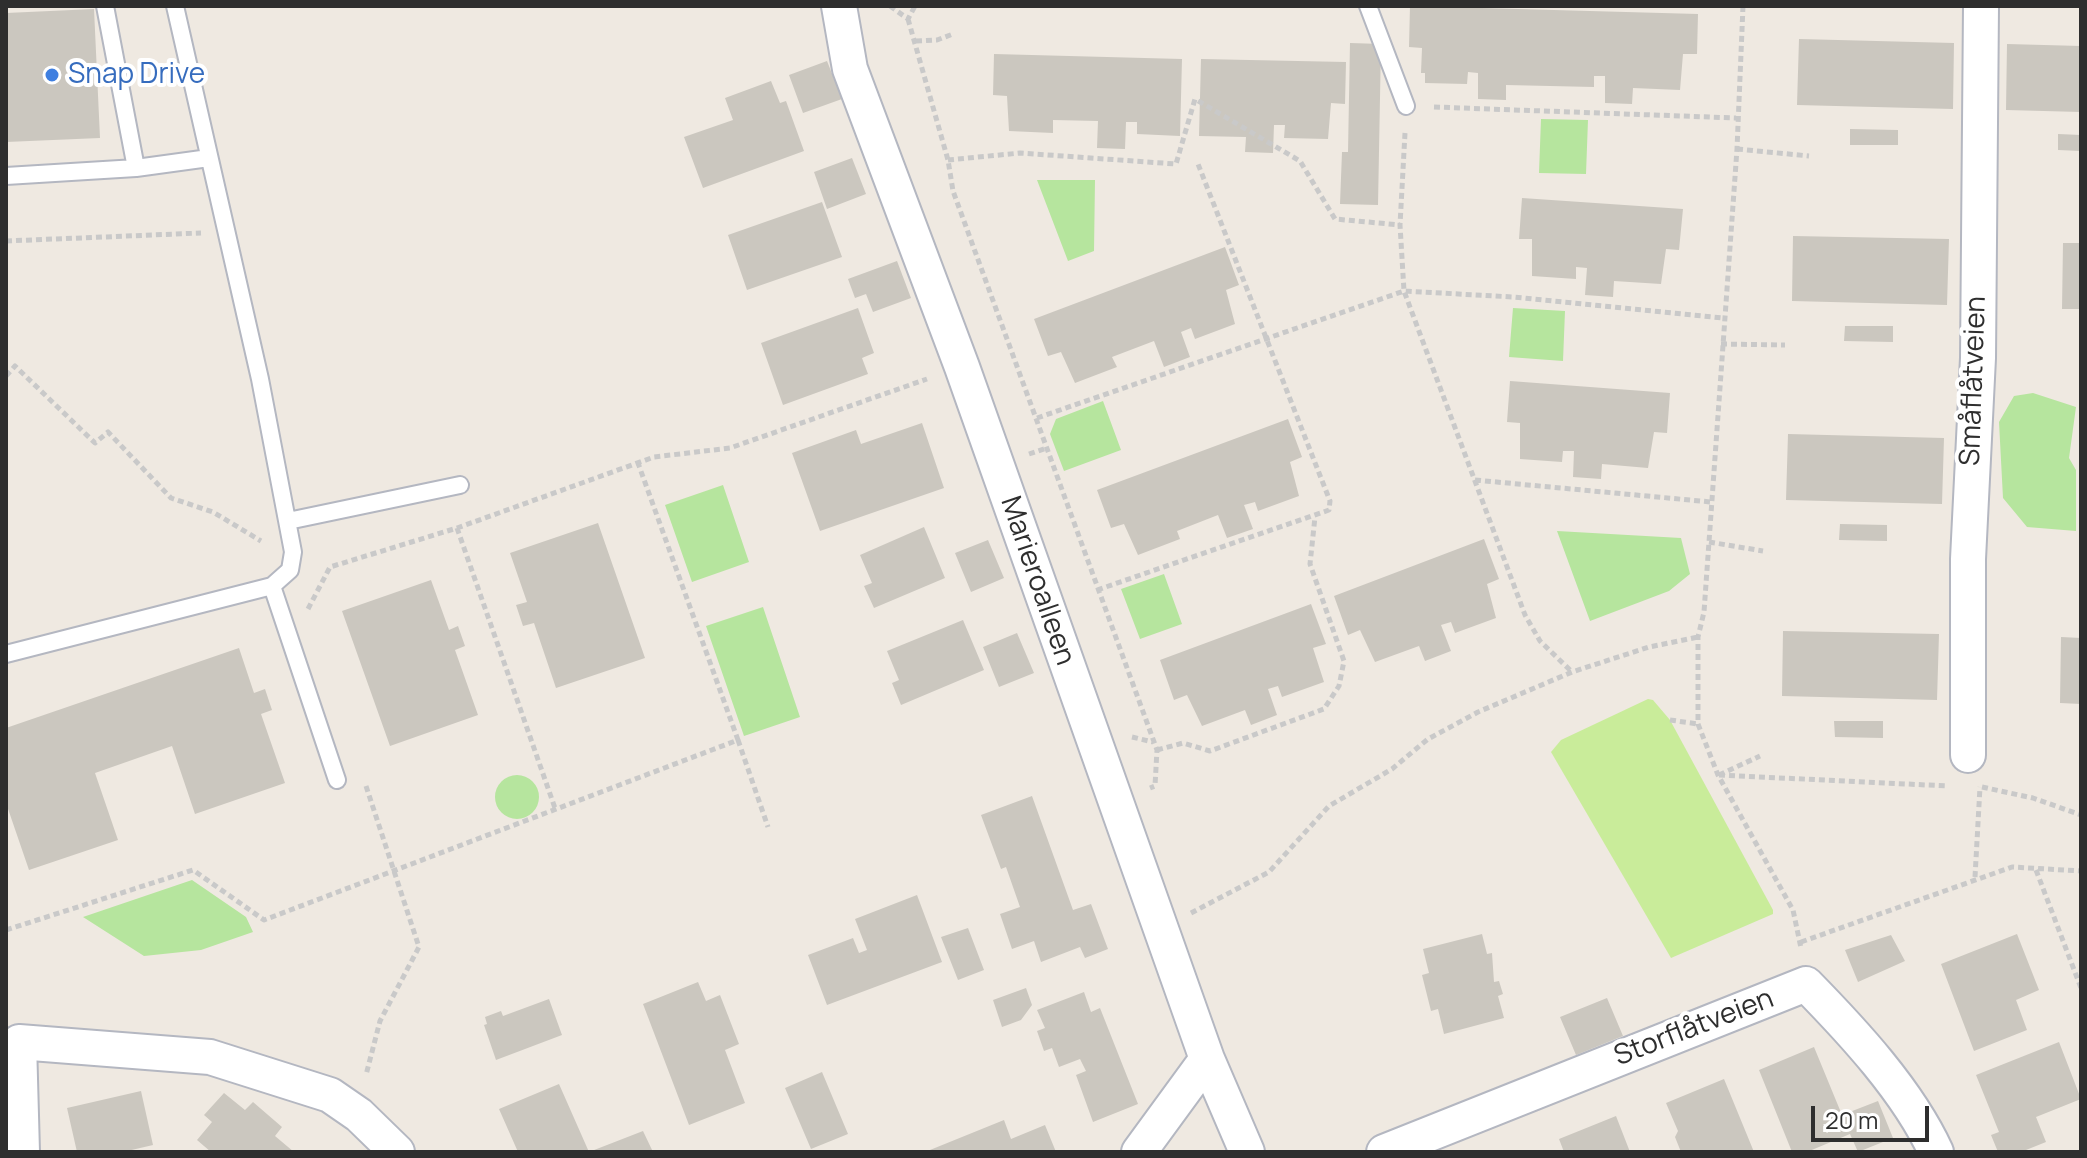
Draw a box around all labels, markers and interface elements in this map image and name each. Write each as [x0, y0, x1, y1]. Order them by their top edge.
place label: Snap Drive [68, 58, 205, 92]
marker: Snap Drive [43, 66, 61, 84]
street label: Småflåtveien [1954, 295, 1994, 467]
street label: Marieroalleen [992, 492, 1082, 670]
street label: Storflåtveien [1610, 982, 1778, 1074]
scale bar [1815, 1090, 1933, 1140]
text: 20 m [1825, 1103, 1878, 1136]

